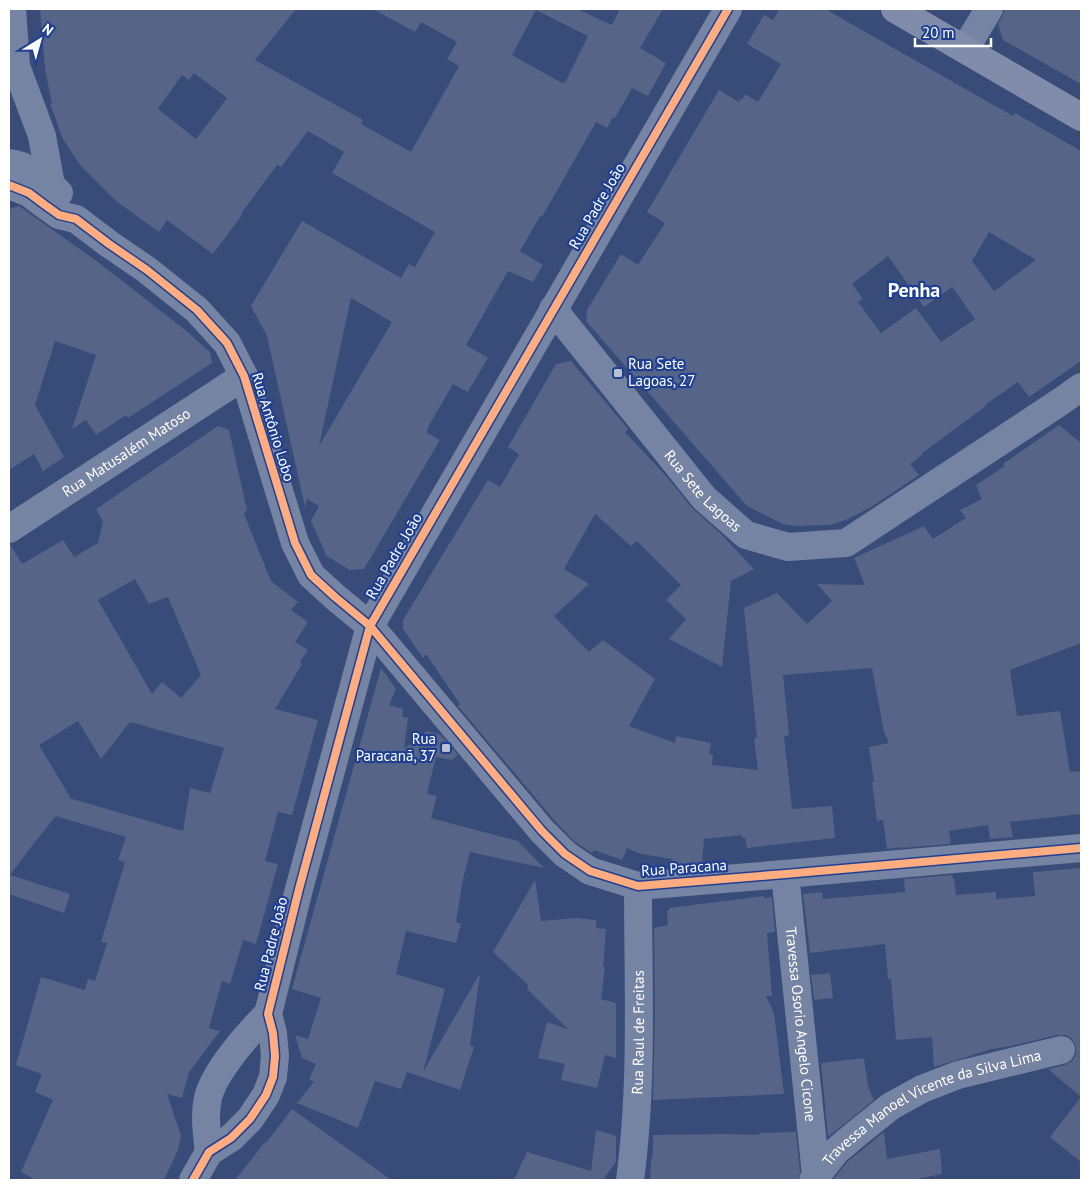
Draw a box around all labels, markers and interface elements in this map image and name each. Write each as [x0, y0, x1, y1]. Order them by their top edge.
north arrow [15, 15, 65, 65]
scale bar [915, 15, 991, 47]
text: N [39, 20, 57, 40]
text: 20 m [922, 23, 955, 42]
street label: Rua Padre João [564, 159, 629, 252]
district label: Penha [888, 277, 940, 303]
place label: Rua Sete Lagoas, 27 [628, 354, 695, 390]
marker: Rua Sete Lagoas, 27 [612, 367, 624, 379]
street label: Rua Antônio Lobo [248, 370, 299, 484]
street label: Rua Matusalém Matoso [58, 403, 194, 501]
street label: Rua Sete Lagoas [660, 446, 746, 536]
street label: Rua Padre João [361, 509, 426, 602]
place label: Rua Paracanã, 37 [356, 729, 436, 765]
marker: Rua Paracanã, 37 [440, 742, 452, 754]
street label: Rua Paracana [640, 855, 728, 880]
street label: Rua Padre João [250, 895, 291, 993]
street label: Travessa Osorio Angelo Cicone [781, 926, 820, 1122]
street label: Rua Raul de Freitas [627, 970, 648, 1095]
street label: Travessa Manoel Vicente da Silva Lima [818, 1045, 1043, 1169]

